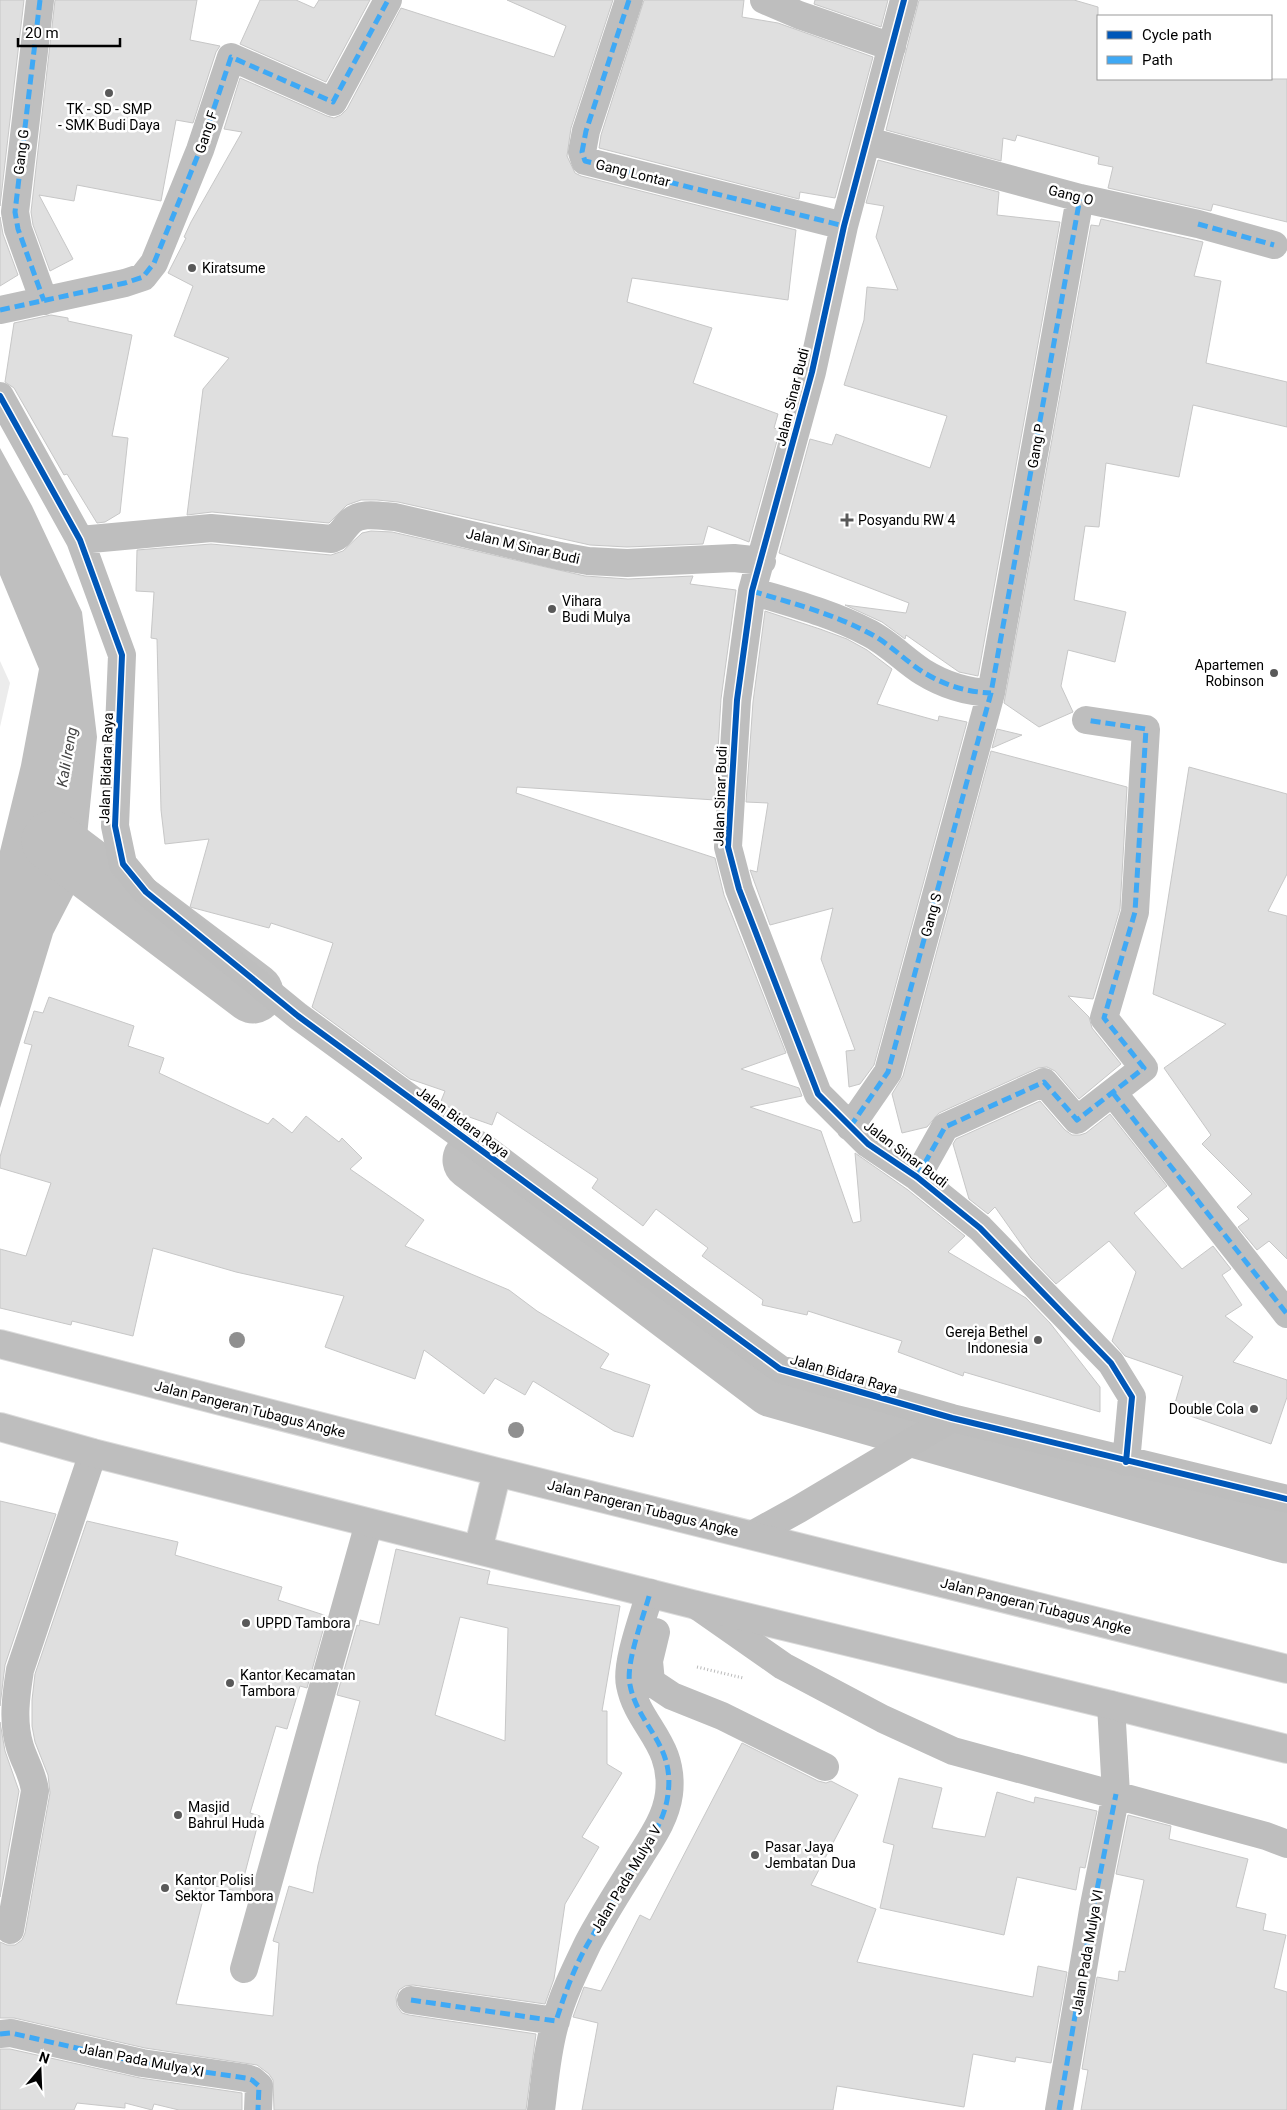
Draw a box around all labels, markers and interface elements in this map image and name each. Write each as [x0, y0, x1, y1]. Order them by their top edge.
scale bar [18, 15, 120, 47]
legend [1097, 15, 1272, 80]
text: 20 m [25, 24, 59, 42]
text: Cycle path [1142, 26, 1212, 44]
text: Path [1142, 51, 1173, 69]
marker: TK - SD - SMP - SMK Budi Daya [103, 87, 115, 99]
place label: TK - SD - SMP - SMK Budi Daya [58, 101, 160, 133]
street label: Gang F [192, 108, 220, 155]
street label: Gang G [10, 128, 32, 176]
street label: Gang Lontar [594, 156, 672, 190]
street label: Gang O [1047, 182, 1095, 208]
place label: Kiratsume [202, 260, 266, 276]
marker: Kiratsume [186, 262, 198, 274]
street label: Jalan Sinar Budi [772, 346, 812, 448]
street label: Gang P [1024, 422, 1048, 470]
place label: Posyandu RW 4 [858, 512, 955, 528]
marker: Posyandu RW 4 [840, 513, 854, 527]
street label: Jalan M Sinar Budi [465, 525, 581, 567]
place label: Vihara Budi Mulya [562, 593, 631, 625]
marker: Vihara Budi Mulya [546, 603, 558, 615]
place label: Apartemen Robinson [1195, 657, 1264, 689]
marker: Apartemen Robinson [1268, 667, 1280, 679]
street label: Jalan Bidara Raya [96, 712, 116, 824]
water label: Kali Ireng [53, 726, 81, 788]
street label: Jalan Sinar Budi [710, 745, 730, 847]
street label: Gang S [918, 891, 944, 939]
street label: Jalan Bidara Raya [413, 1083, 513, 1161]
street label: Jalan Sinar Budi [861, 1117, 951, 1191]
place label: Gereja Bethel Indonesia [945, 1324, 1028, 1356]
marker: Gereja Bethel Indonesia [1032, 1334, 1044, 1346]
street label: Jalan Bidara Raya [788, 1351, 900, 1397]
street label: Jalan Pangeran Tubagus Angke [153, 1377, 347, 1441]
place label: Double Cola [1169, 1401, 1244, 1417]
marker: Double Cola [1248, 1403, 1260, 1415]
street label: Jalan Pangeran Tubagus Angke [546, 1476, 740, 1540]
street label: Jalan Pangeran Tubagus Angke [939, 1574, 1133, 1638]
place label: UPPD Tambora [256, 1615, 351, 1631]
marker: UPPD Tambora [240, 1617, 252, 1629]
place label: Kantor Kecamatan Tambora [240, 1667, 356, 1699]
marker: Kantor Kecamatan Tambora [224, 1677, 236, 1689]
place label: Masjid Bahrul Huda [188, 1799, 265, 1831]
marker: Masjid Bahrul Huda [172, 1809, 184, 1821]
street label: Jalan Pada Mulya V [588, 1822, 665, 1936]
place label: Pasar Jaya Jembatan Dua [765, 1839, 856, 1871]
marker: Pasar Jaya Jembatan Dua [749, 1849, 761, 1861]
place label: Kantor Polisi Sektor Tambora [175, 1872, 274, 1904]
marker: Kantor Polisi Sektor Tambora [159, 1882, 171, 1894]
street label: Jalan Pada Mulya VI [1068, 1888, 1106, 2016]
street label: Jalan Pada Mulya XI [78, 2040, 206, 2080]
north arrow [15, 2045, 65, 2095]
text: N [37, 2049, 52, 2067]

